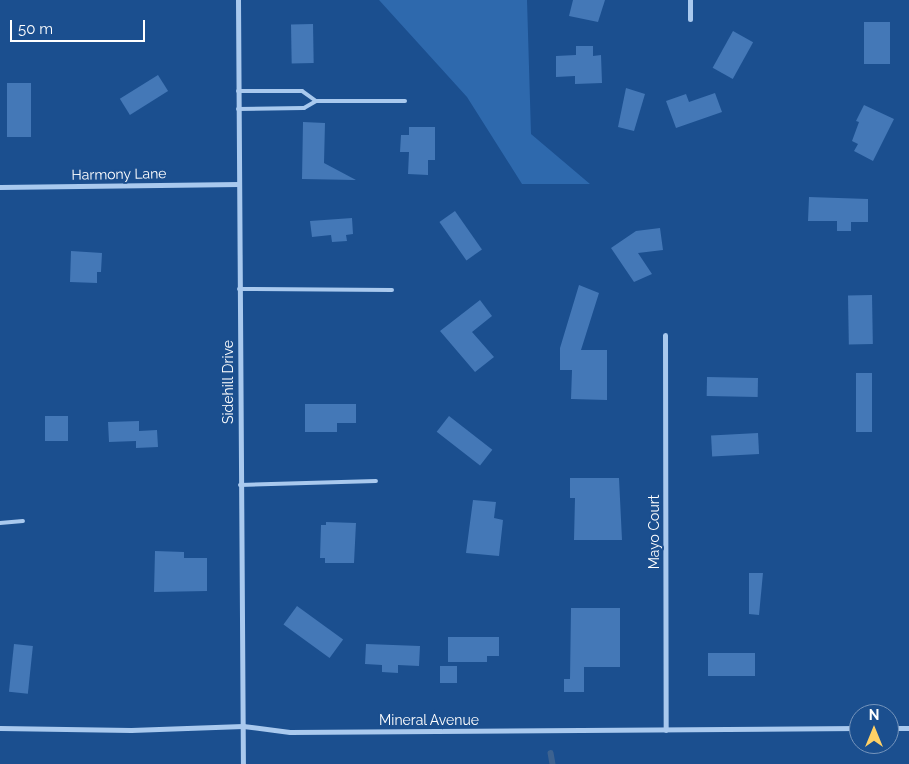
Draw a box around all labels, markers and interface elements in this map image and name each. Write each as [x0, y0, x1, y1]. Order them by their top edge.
scale bar [12, 10, 148, 42]
text: 50 m [18, 20, 53, 38]
street label: Harmony Lane [71, 165, 167, 183]
street label: Sidehill Drive [220, 340, 236, 424]
street label: Mayo Court [646, 495, 662, 569]
north arrow [849, 704, 899, 754]
text: N [869, 707, 879, 723]
street label: Mineral Avenue [379, 712, 479, 728]

